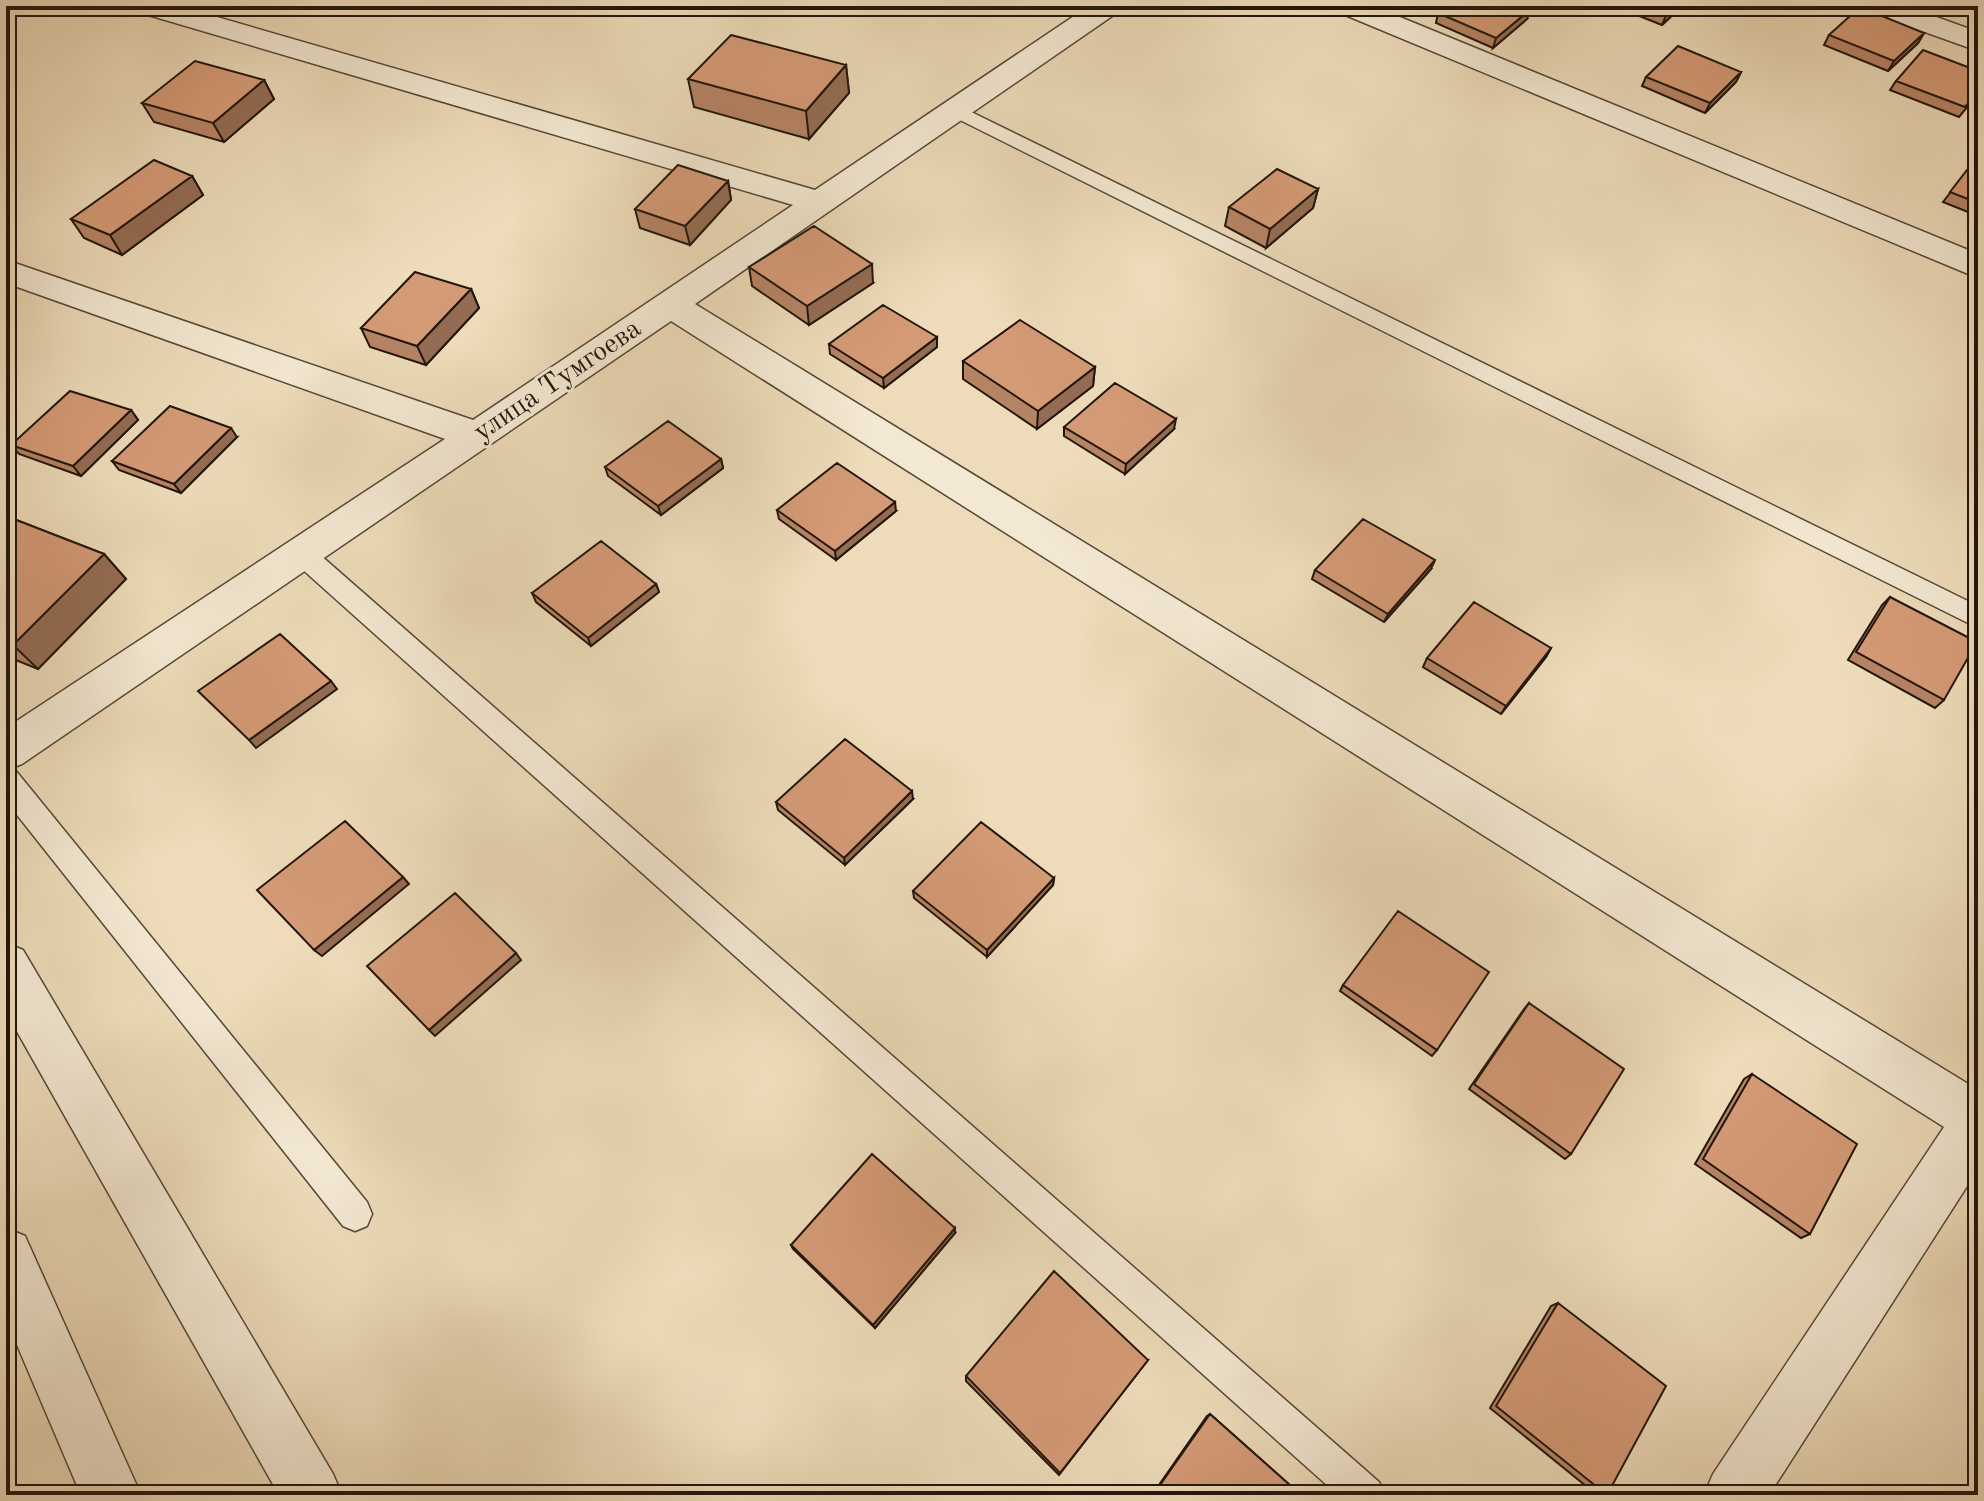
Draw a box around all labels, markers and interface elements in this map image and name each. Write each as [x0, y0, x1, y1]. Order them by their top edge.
street label: улица Тумгоева [469, 315, 647, 447]

